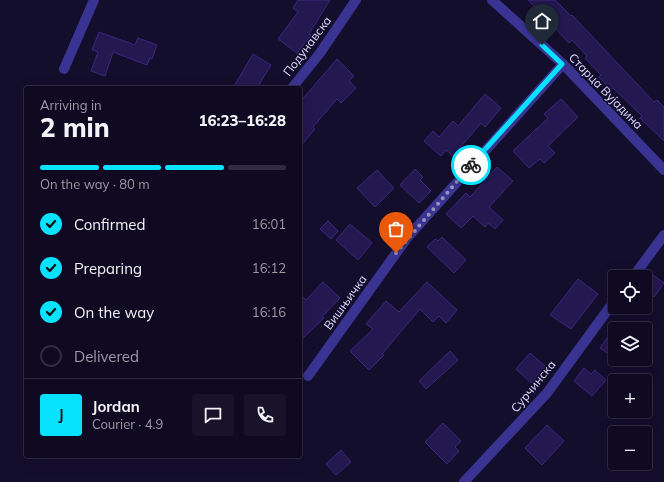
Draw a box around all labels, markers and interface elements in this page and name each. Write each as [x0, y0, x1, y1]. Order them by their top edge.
pin [525, 4, 559, 45]
icon: home [531, 10, 553, 32]
street label: Подунавска [280, 13, 334, 79]
street label: Старца Вујадина [566, 50, 646, 132]
text: Arriving in [40, 97, 102, 113]
text: 2 min [40, 111, 110, 144]
text: 16:23–16:28 [199, 111, 286, 130]
courier [451, 145, 491, 185]
icon: bike [460, 154, 482, 176]
text: On the way · 80 m [40, 176, 150, 192]
pin [379, 212, 413, 253]
icon: check [40, 213, 62, 235]
text: Confirmed [74, 215, 145, 234]
text: 16:01 [252, 216, 286, 232]
icon: bag [385, 218, 407, 240]
icon: check [40, 257, 62, 279]
text: Preparing [74, 259, 142, 278]
text: 16:12 [252, 260, 286, 276]
map controls [608, 270, 652, 470]
button: locate [608, 270, 652, 314]
street label: Вишњичка [320, 272, 370, 332]
icon: check [40, 301, 62, 323]
text: On the way [74, 303, 154, 322]
text: 16:16 [252, 304, 286, 320]
button: layers [608, 322, 652, 366]
text: Delivered [74, 347, 139, 366]
street label: Сурчинска [507, 357, 559, 415]
button: + [608, 374, 652, 418]
button: chat [192, 394, 234, 436]
button: phone [244, 394, 286, 436]
text: Jordan [92, 397, 140, 416]
text: J [58, 405, 64, 424]
text: Courier · 4.9 [92, 416, 163, 432]
button: − [608, 426, 652, 470]

